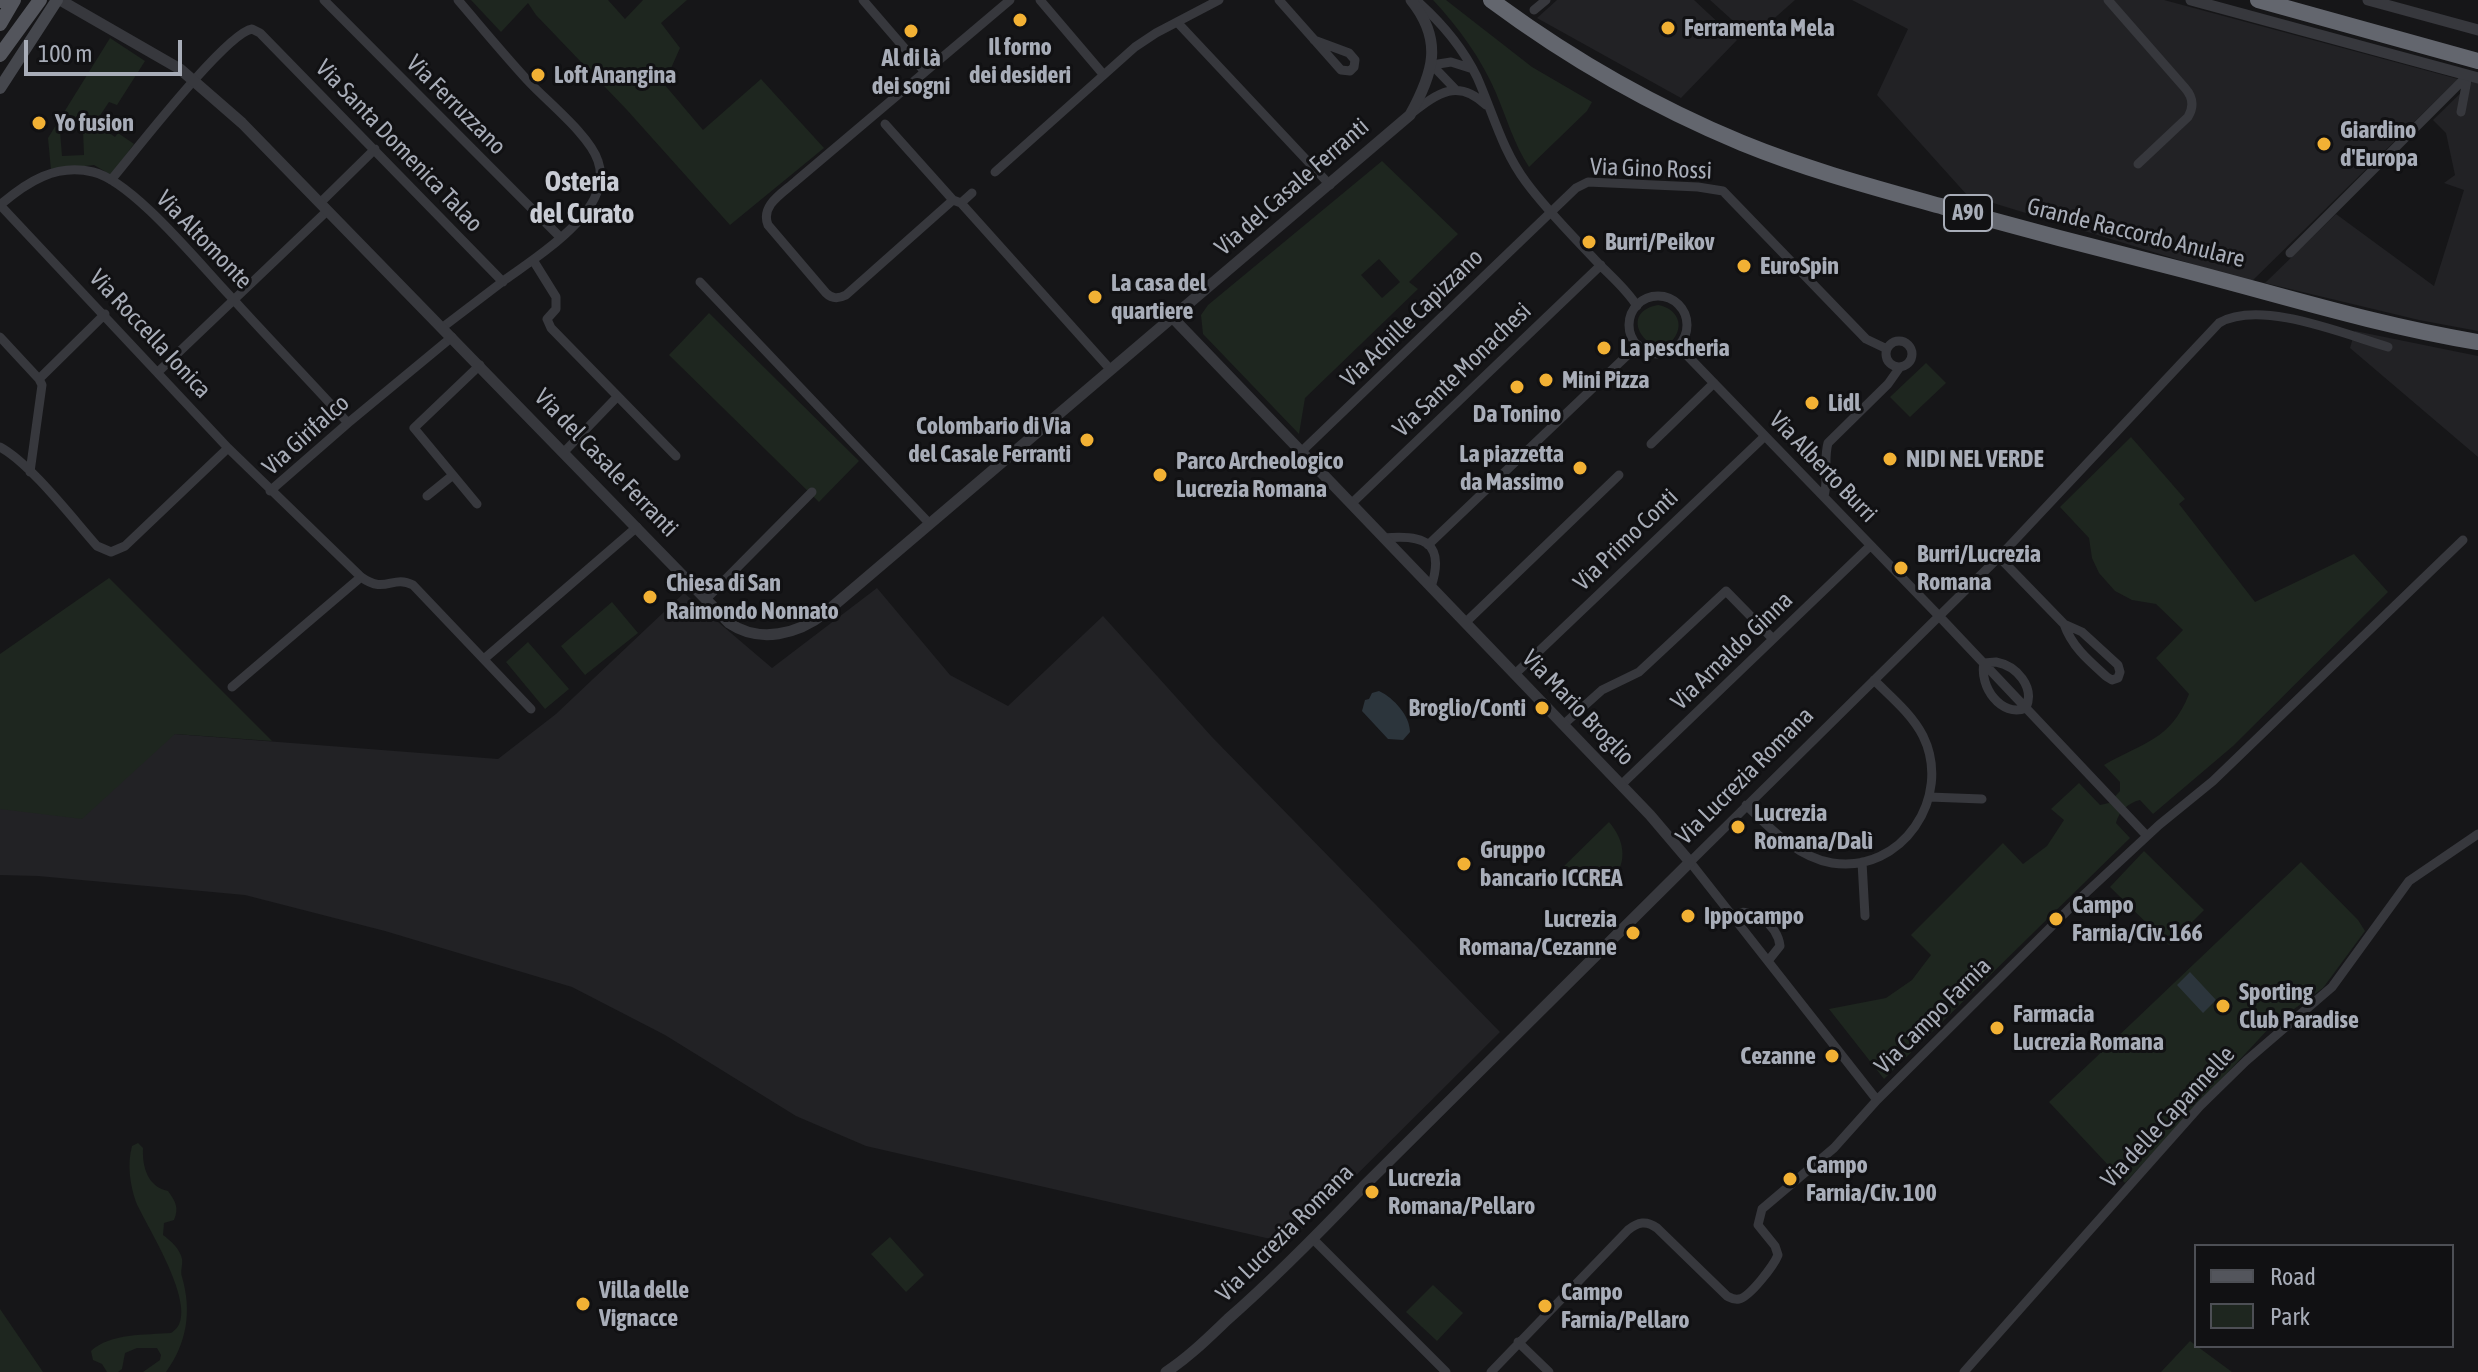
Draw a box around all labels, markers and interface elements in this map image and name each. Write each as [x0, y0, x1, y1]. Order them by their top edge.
marker: Il forno dei desideri [1011, 11, 1029, 29]
place label: Ferramenta Mela [1684, 14, 1835, 42]
marker: Ferramenta Mela [1659, 19, 1677, 37]
marker: Al di là dei sogni [902, 22, 920, 40]
scale bar [28, 24, 186, 74]
place label: Il forno dei desideri [969, 33, 1071, 89]
text: 100 m [38, 40, 92, 67]
place label: Al di là dei sogni [872, 44, 950, 100]
street label: Via Ferruzzano [400, 49, 512, 161]
street label: Via Santa Domenica Talao [309, 54, 489, 238]
place label: Loft Anangina [554, 61, 676, 89]
marker: Loft Anangina [529, 66, 547, 84]
place label: Yo fusion [55, 109, 134, 137]
street label: Via del Casale Ferranti [1209, 112, 1375, 262]
marker: Yo fusion [30, 114, 48, 132]
place label: Giardino d'Europa [2340, 116, 2418, 172]
marker: Giardino d'Europa [2315, 135, 2333, 153]
street label: Via Gino Rossi [1590, 152, 1712, 186]
district label: Osteria del Curato [529, 165, 635, 231]
street label: Via Altomonte [150, 185, 258, 295]
street label: Grande Raccordo Anulare [2024, 192, 2248, 274]
road number: A90 [1944, 195, 1992, 231]
place label: Burri/Peikov [1605, 228, 1715, 256]
marker: Burri/Peikov [1580, 233, 1598, 251]
street label: Via Achille Capizzano [1335, 243, 1489, 393]
place label: EuroSpin [1760, 252, 1839, 280]
marker: EuroSpin [1735, 257, 1753, 275]
street label: Via Roccella Ionica [83, 264, 217, 404]
place label: La casa del quartiere [1111, 269, 1206, 325]
marker: La casa del quartiere [1086, 288, 1104, 306]
street label: Via Sante Monachesi [1387, 297, 1537, 443]
place label: La pescheria [1620, 334, 1730, 362]
marker: La pescheria [1595, 339, 1613, 357]
place label: Mini Pizza [1562, 366, 1650, 394]
marker: Mini Pizza [1537, 371, 1555, 389]
marker: Da Tonino [1508, 378, 1526, 396]
street label: Via del Casale Ferranti [528, 383, 684, 543]
street label: Via Girifalco [257, 389, 355, 481]
place label: Lidl [1828, 389, 1861, 417]
marker: Lidl [1803, 394, 1821, 412]
place label: Da Tonino [1473, 400, 1561, 428]
street label: Via Alberto Burri [1763, 406, 1883, 528]
place label: Colombario di Via del Casale Ferranti [908, 412, 1071, 468]
marker: Colombario di Via del Casale Ferranti [1078, 431, 1096, 449]
place label: La piazzetta da Massimo [1459, 440, 1564, 496]
place label: NIDI NEL VERDE [1906, 445, 2044, 473]
place label: Parco Archeologico Lucrezia Romana [1176, 447, 1344, 503]
marker: NIDI NEL VERDE [1881, 450, 1899, 468]
marker: La piazzetta da Massimo [1571, 459, 1589, 477]
marker: Parco Archeologico Lucrezia Romana [1151, 466, 1169, 484]
street label: Via Primo Conti [1568, 483, 1684, 597]
place label: Burri/Lucrezia Romana [1917, 540, 2041, 596]
marker: Burri/Lucrezia Romana [1892, 559, 1910, 577]
place label: Chiesa di San Raimondo Nonnato [666, 569, 839, 625]
street label: Via Arnaldo Ginna [1665, 586, 1799, 716]
marker: Chiesa di San Raimondo Nonnato [641, 588, 659, 606]
street label: Via Mario Broglio [1516, 644, 1640, 772]
place label: Broglio/Conti [1409, 694, 1526, 722]
marker: Broglio/Conti [1533, 699, 1551, 717]
street label: Via Lucrezia Romana [1670, 701, 1820, 851]
place label: Lucrezia Romana/Dalì [1754, 799, 1873, 855]
marker: Lucrezia Romana/Dalì [1729, 818, 1747, 836]
place label: Gruppo bancario ICCREA [1480, 836, 1623, 892]
marker: Gruppo bancario ICCREA [1455, 855, 1473, 873]
place label: Campo Farnia/Civ. 166 [2072, 891, 2203, 947]
place label: Ippocampo [1704, 902, 1804, 930]
place label: Lucrezia Romana/Cezanne [1459, 905, 1617, 961]
marker: Ippocampo [1679, 907, 1697, 925]
marker: Campo Farnia/Civ. 166 [2047, 910, 2065, 928]
marker: Lucrezia Romana/Cezanne [1624, 924, 1642, 942]
street label: Via Campo Farnia [1869, 952, 1997, 1080]
place label: Sporting Club Paradise [2239, 978, 2359, 1034]
marker: Sporting Club Paradise [2214, 997, 2232, 1015]
place label: Farmacia Lucrezia Romana [2013, 1000, 2164, 1056]
marker: Farmacia Lucrezia Romana [1988, 1019, 2006, 1037]
street label: Via delle Capannelle [2095, 1040, 2241, 1194]
place label: Cezanne [1740, 1042, 1816, 1070]
marker: Cezanne [1823, 1047, 1841, 1065]
place label: Campo Farnia/Civ. 100 [1806, 1151, 1937, 1207]
street label: Via Lucrezia Romana [1210, 1158, 1360, 1308]
place label: Lucrezia Romana/Pellaro [1388, 1164, 1535, 1220]
marker: Campo Farnia/Civ. 100 [1781, 1170, 1799, 1188]
marker: Lucrezia Romana/Pellaro [1363, 1183, 1381, 1201]
legend [2194, 1244, 2454, 1348]
text: Road [2270, 1263, 2316, 1290]
place label: Villa delle Vignacce [599, 1276, 689, 1332]
place label: Campo Farnia/Pellaro [1561, 1278, 1690, 1334]
marker: Villa delle Vignacce [574, 1295, 592, 1313]
marker: Campo Farnia/Pellaro [1536, 1297, 1554, 1315]
text: Park [2270, 1303, 2310, 1330]

